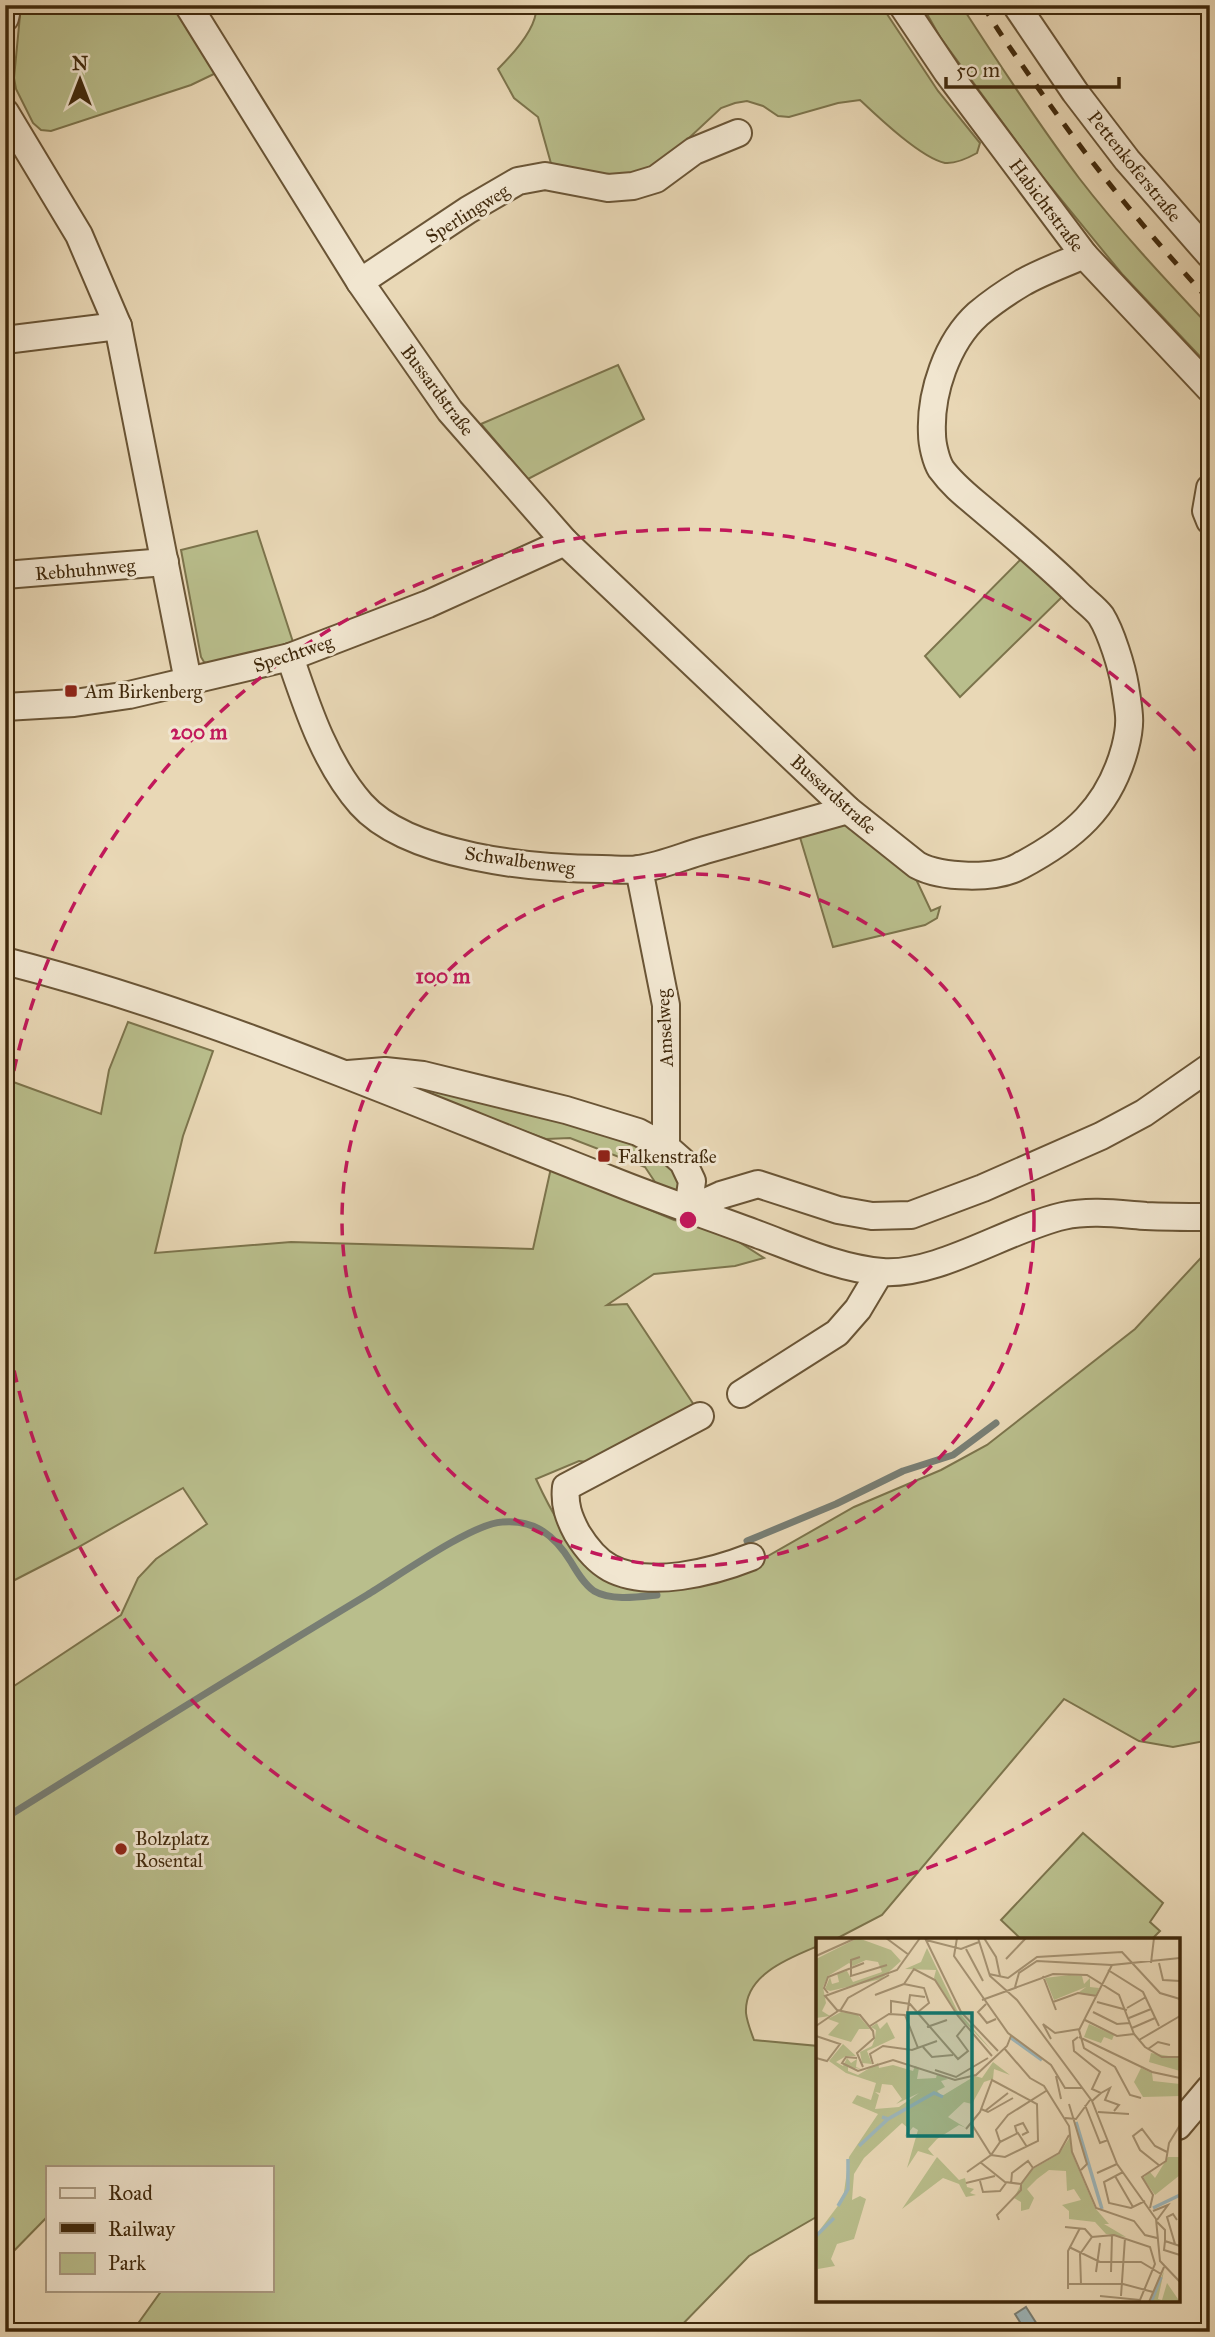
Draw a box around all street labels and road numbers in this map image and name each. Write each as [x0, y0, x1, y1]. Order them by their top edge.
street label: Pettenkoferstraße [1083, 106, 1186, 226]
street label: Habichtstraße [1004, 154, 1089, 256]
street label: Sperlingweg [421, 179, 514, 249]
street label: Bussardstraße [396, 340, 479, 440]
street label: Rebhuhnweg [34, 554, 136, 586]
street label: Spechtweg [250, 630, 336, 678]
street label: Bussardstraße [786, 750, 881, 839]
street label: Schwalbenweg [463, 841, 577, 881]
street label: Amselweg [651, 988, 679, 1068]

